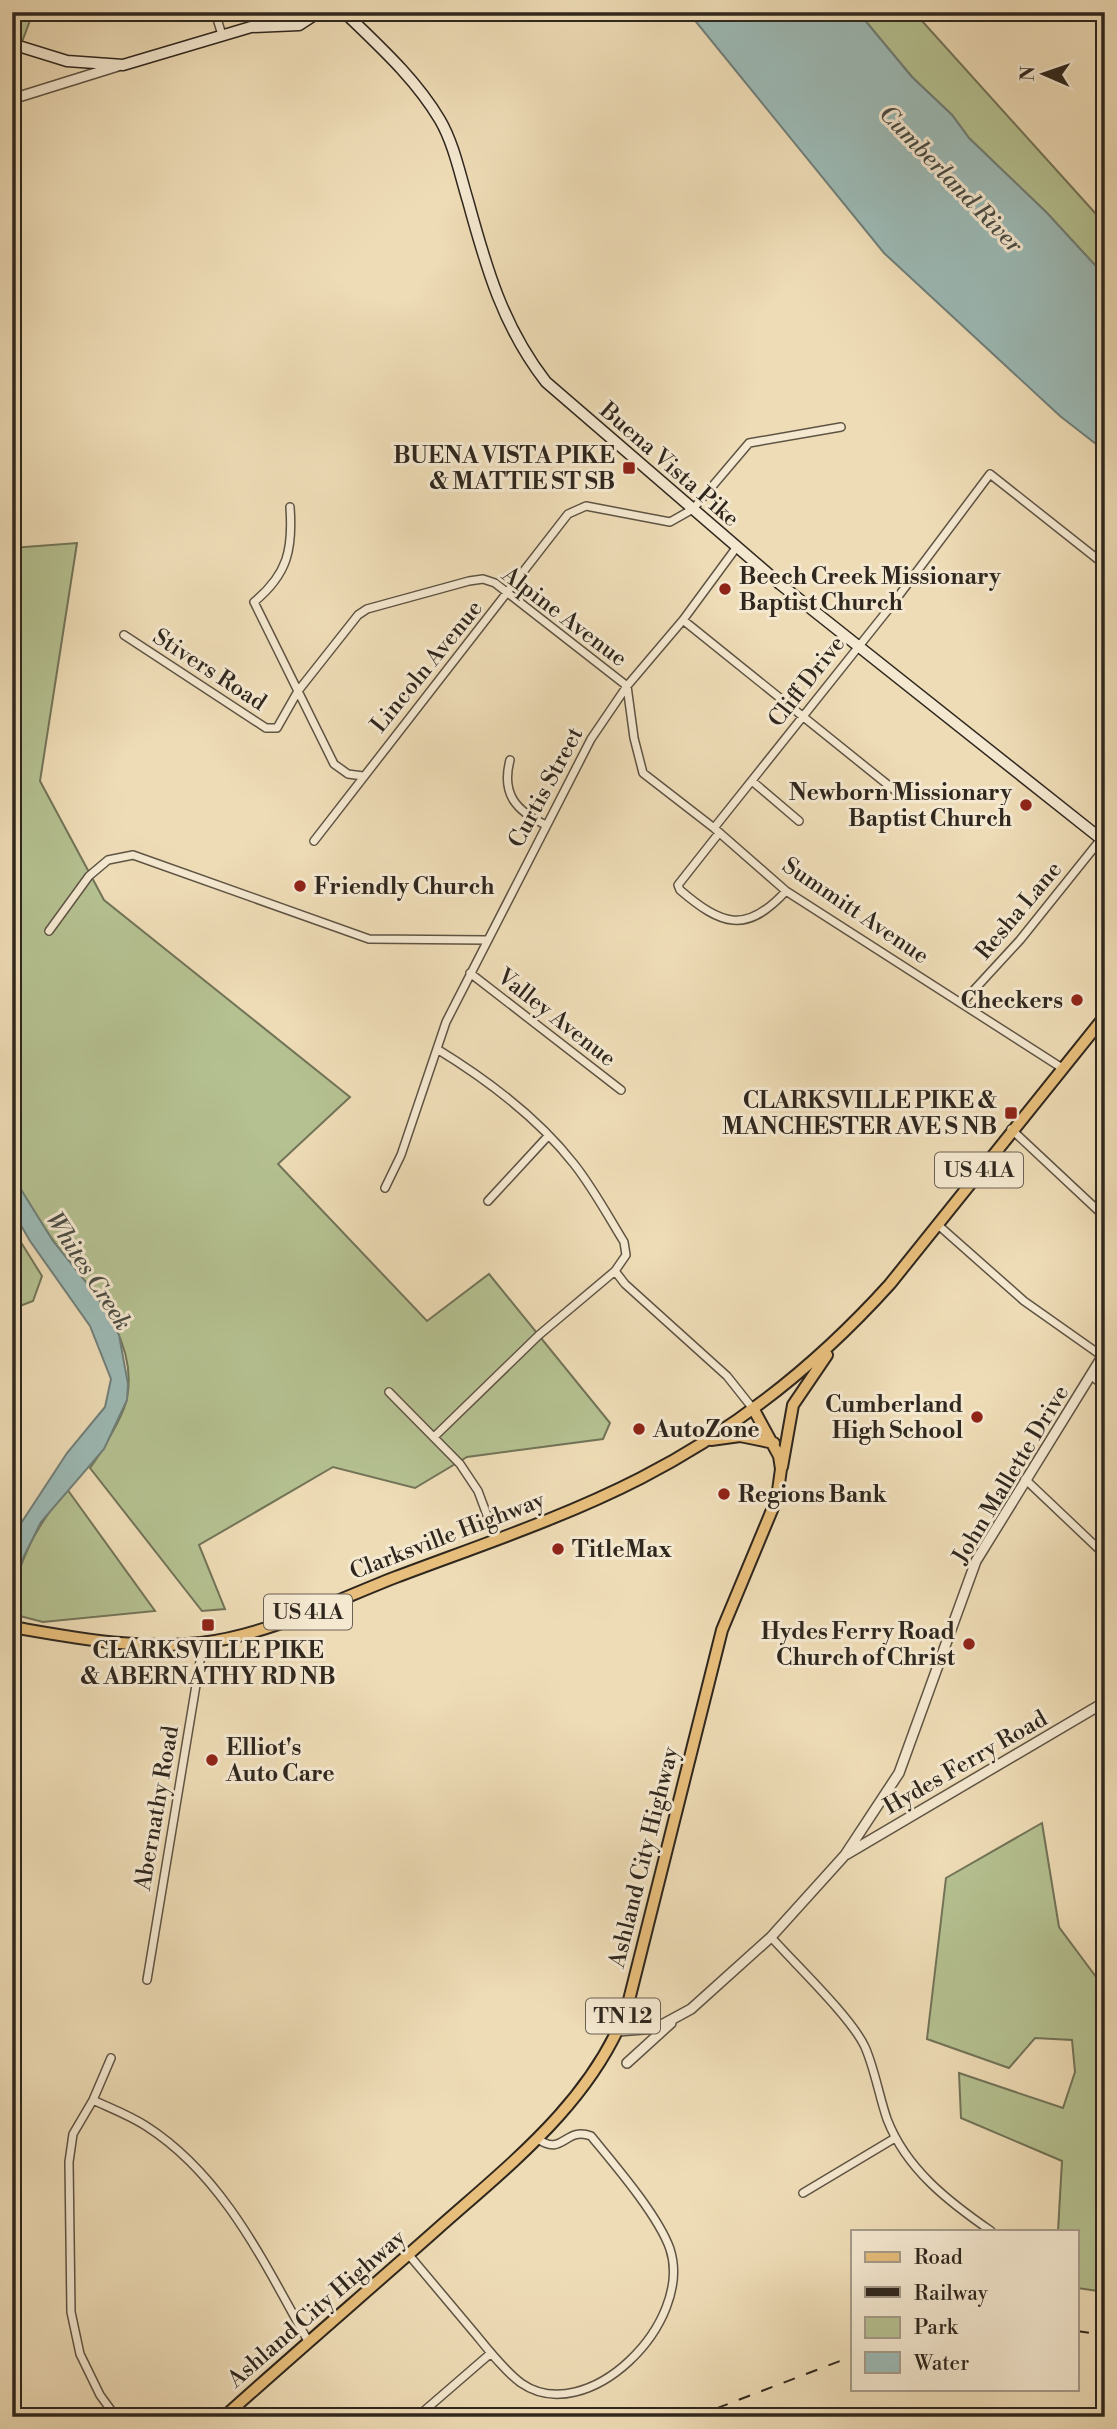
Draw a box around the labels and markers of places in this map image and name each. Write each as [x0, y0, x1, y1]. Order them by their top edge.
place label: BUENA VISTA PIKE & MATTIE ST SB [393, 442, 615, 496]
marker: BUENA VISTA PIKE & MATTIE ST SB [621, 460, 637, 476]
place label: Beech Creek Missionary Baptist Church [739, 563, 1001, 617]
marker: Beech Creek Missionary Baptist Church [717, 581, 733, 597]
place label: Newborn Missionary Baptist Church [789, 779, 1012, 833]
marker: Newborn Missionary Baptist Church [1018, 797, 1034, 813]
place label: Friendly Church [314, 873, 495, 901]
marker: Friendly Church [292, 878, 308, 894]
place label: Checkers [961, 987, 1063, 1015]
marker: Checkers [1069, 992, 1085, 1008]
place label: CLARKSVILLE PIKE & MANCHESTER AVE S NB [722, 1087, 998, 1141]
marker: CLARKSVILLE PIKE & MANCHESTER AVE S NB [1003, 1105, 1019, 1121]
place label: Cumberland High School [825, 1391, 963, 1445]
marker: Cumberland High School [969, 1409, 985, 1425]
place label: AutoZone [652, 1416, 760, 1444]
marker: AutoZone [631, 1421, 647, 1437]
place label: Regions Bank [738, 1481, 887, 1509]
marker: Regions Bank [716, 1486, 732, 1502]
place label: TitleMax [572, 1536, 672, 1564]
marker: TitleMax [550, 1541, 566, 1557]
marker: CLARKSVILLE PIKE & ABERNATHY RD NB [200, 1617, 216, 1633]
place label: Hydes Ferry Road Church of Christ [761, 1618, 956, 1672]
marker: Hydes Ferry Road Church of Christ [961, 1636, 977, 1652]
place label: CLARKSVILLE PIKE & ABERNATHY RD NB [81, 1637, 335, 1691]
place label: Elliot's Auto Care [225, 1734, 335, 1788]
marker: Elliot's Auto Care [204, 1752, 220, 1768]

